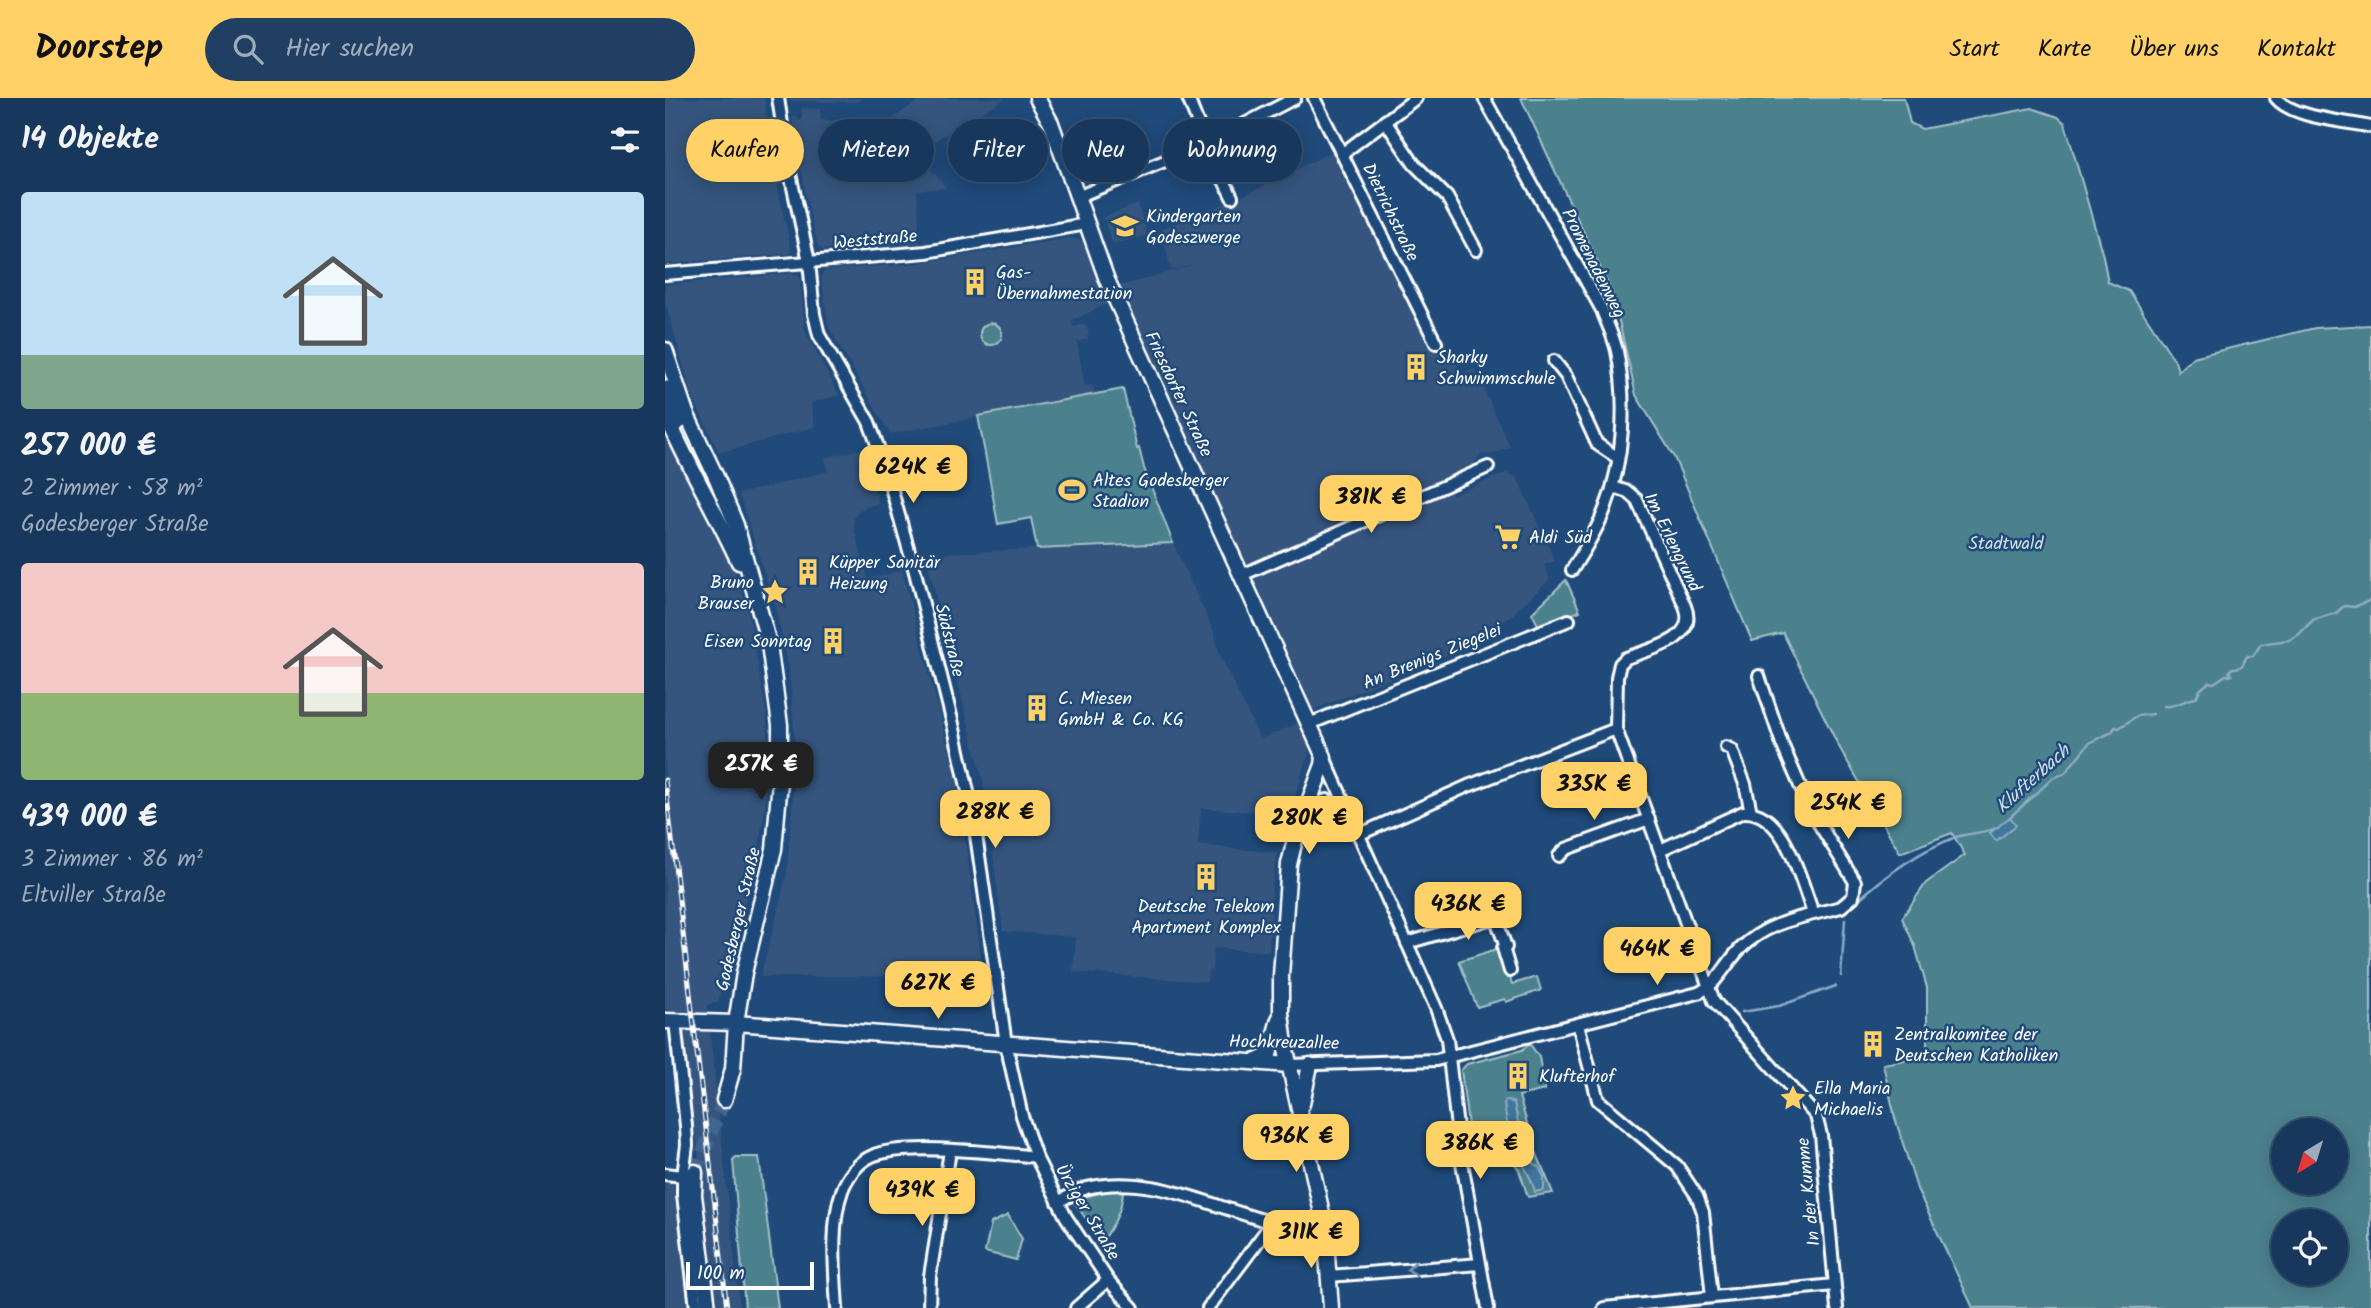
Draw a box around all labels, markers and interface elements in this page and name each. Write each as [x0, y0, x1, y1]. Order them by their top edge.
search box [205, 18, 695, 81]
text: Doorstep [35, 23, 163, 76]
text: Hier suchen [285, 28, 414, 70]
icon: search [229, 30, 267, 68]
text: Start [1949, 30, 2000, 69]
text: Karte [2038, 30, 2091, 69]
text: Über uns [2129, 30, 2219, 69]
text: Kontakt [2257, 30, 2336, 69]
text: 14 Objekte [21, 116, 159, 164]
chip: Kaufen [686, 119, 804, 182]
chip: Mieten [818, 119, 934, 182]
chip: Filter [948, 119, 1048, 182]
chip: Neu [1062, 119, 1149, 182]
chip: Wohnung [1163, 119, 1302, 182]
icon: filters [606, 121, 644, 159]
street label: Dietrichstraße [1353, 158, 1426, 267]
place label: Kindergarten Godeszwerge [1146, 203, 1241, 253]
street label: Promenadenweg [1553, 204, 1633, 324]
school or university icon: Kindergarten Godeszwerge [1110, 211, 1140, 241]
street label: Weststraße [832, 222, 918, 259]
icon: home [270, 238, 396, 364]
place label: Gas- Übernahmestation [996, 259, 1132, 309]
building icon: Gas- Übernahmestation [960, 267, 990, 297]
street label: Friesdorfer Straße [1136, 327, 1220, 462]
place label: Sharky Schwimmschule [1437, 344, 1556, 394]
building icon: Sharky Schwimmschule [1401, 352, 1431, 382]
text: 257 000 € [21, 423, 156, 471]
pin: 624K € [856, 446, 970, 505]
text: 624K € [875, 450, 951, 486]
place label: Altes Godesberger Stadion [1093, 467, 1229, 517]
text: 2 Zimmer · 58 m² [21, 471, 203, 507]
sports icon: Altes Godesberger Stadion [1057, 475, 1087, 505]
pin: 381K € [1314, 476, 1428, 535]
text: 381K € [1336, 480, 1406, 516]
street label: Im Erlengrund [1635, 488, 1709, 598]
text: Godesberger Straße [21, 507, 209, 543]
supermarket icon: Aldi Süd [1493, 522, 1523, 552]
place label: Aldi Süd [1529, 524, 1593, 553]
park label: Stadtwald [1969, 530, 2044, 559]
place label: Küpper Sanitär Heizung [829, 549, 941, 599]
building icon: Küpper Sanitär Heizung [793, 557, 823, 587]
place label: Bruno Brauser [698, 569, 755, 619]
place icon: Bruno Brauser [760, 577, 790, 607]
street label: Südstraße [925, 601, 972, 680]
icon: home [270, 609, 396, 735]
street label: An Brenigs Ziegelei [1359, 616, 1507, 698]
building icon: Eisen Sonntag [818, 626, 848, 656]
place label: Eisen Sonntag [704, 628, 812, 657]
place label: C. Miesen GmbH & Co. KG [1058, 685, 1184, 735]
building icon: C. Miesen GmbH & Co. KG [1022, 693, 1052, 723]
water label: Klufterbach [1989, 736, 2079, 821]
pin: 257K € [704, 742, 818, 802]
text: 257K € [724, 747, 798, 783]
pin: 335K € [1537, 762, 1651, 822]
text: 335K € [1557, 767, 1631, 803]
pin: 254K € [1791, 782, 1905, 841]
text: 254K € [1811, 786, 1885, 822]
pin: 288K € [938, 790, 1052, 850]
text: 439 000 € [21, 794, 157, 842]
text: 288K € [956, 795, 1034, 831]
pin: 280K € [1252, 796, 1366, 856]
text: 280K € [1271, 801, 1347, 837]
text: 3 Zimmer · 86 m² [21, 842, 203, 878]
street label: Godesberger Straße [709, 845, 770, 994]
building icon: Deutsche Telekom Apartment Komplex [1191, 862, 1221, 892]
text: Eltviller Straße [21, 878, 166, 914]
pin: 436K € [1411, 882, 1525, 942]
text: 436K € [1431, 887, 1505, 923]
place label: Deutsche Telekom Apartment Komplex [1131, 893, 1281, 943]
pin: 464K € [1600, 928, 1714, 987]
text: 464K € [1620, 932, 1694, 968]
pin: 627K € [881, 962, 995, 1021]
text: 627K € [901, 966, 975, 1002]
place label: Zentralkomitee der Deutschen Katholiken [1894, 1021, 2058, 1071]
street label: Hochkreuzallee [1229, 1028, 1339, 1059]
building icon: Zentralkomitee der Deutschen Katholiken [1858, 1029, 1888, 1059]
building icon: Klufterhof [1503, 1061, 1533, 1091]
place label: Klufterhof [1539, 1063, 1617, 1092]
place label: Ella Maria Michaelis [1814, 1075, 1890, 1125]
place icon: Ella Maria Michaelis [1778, 1083, 1808, 1113]
pin: 936K € [1239, 1114, 1353, 1174]
north arrow [2271, 1118, 2349, 1195]
map controls [2271, 1118, 2348, 1286]
text: 936K € [1259, 1119, 1333, 1155]
pin: 386K € [1423, 1122, 1537, 1181]
text: 386K € [1442, 1126, 1518, 1162]
street label: In der Kumme [1789, 1136, 1830, 1247]
street label: Ürziger Straße [1046, 1159, 1127, 1267]
pin: 439K € [865, 1168, 979, 1228]
text: 439K € [885, 1173, 959, 1209]
button: locate [2271, 1209, 2348, 1286]
pin: 311K € [1254, 1210, 1368, 1270]
text: 311K € [1279, 1215, 1343, 1251]
scale bar [686, 1259, 814, 1291]
text: 100 m [697, 1259, 745, 1289]
one-way arrow [1406, 1261, 1417, 1276]

